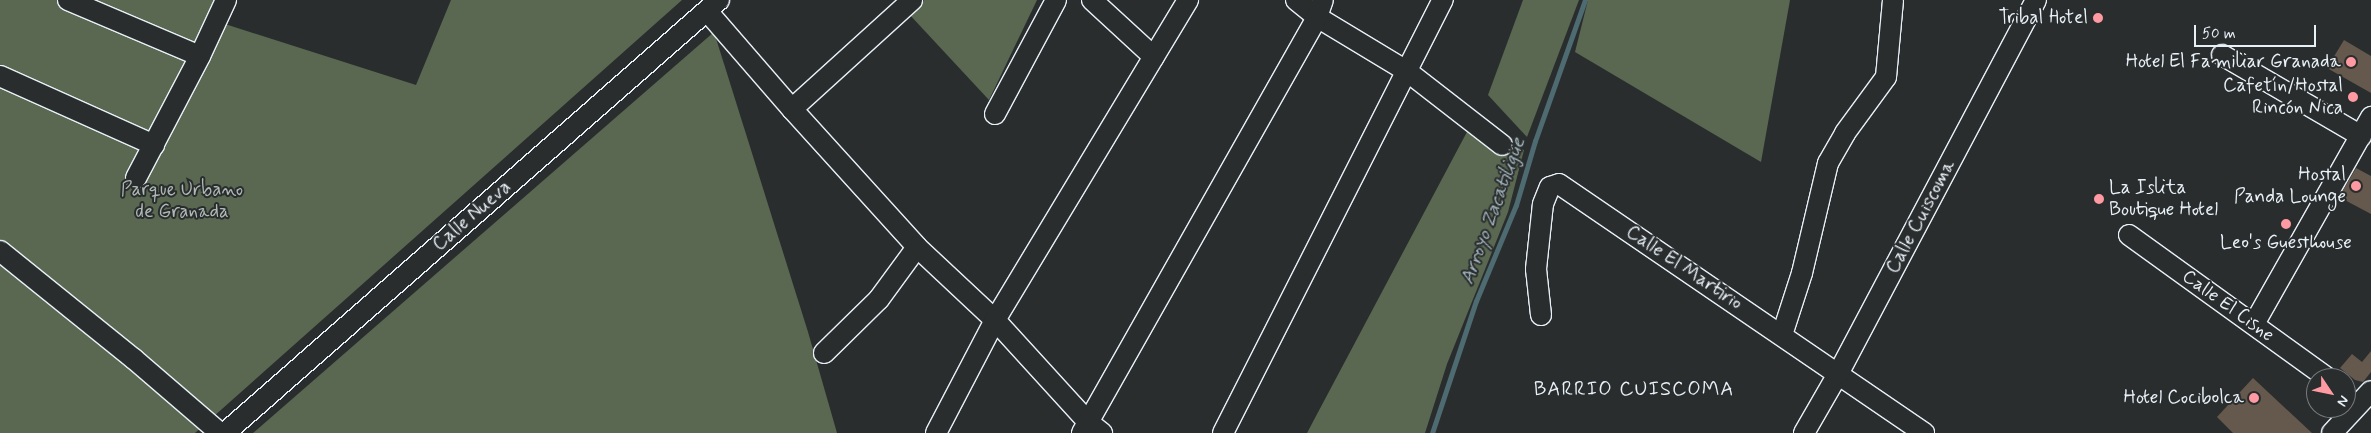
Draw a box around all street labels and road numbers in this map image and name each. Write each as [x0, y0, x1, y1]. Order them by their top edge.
street label: Calle Cuiscoma [1882, 158, 1960, 276]
street label: Calle Nueva [428, 176, 516, 256]
street label: Calle El Martirio [1622, 221, 1746, 315]
street label: Calle El Cisne [2174, 262, 2282, 350]

